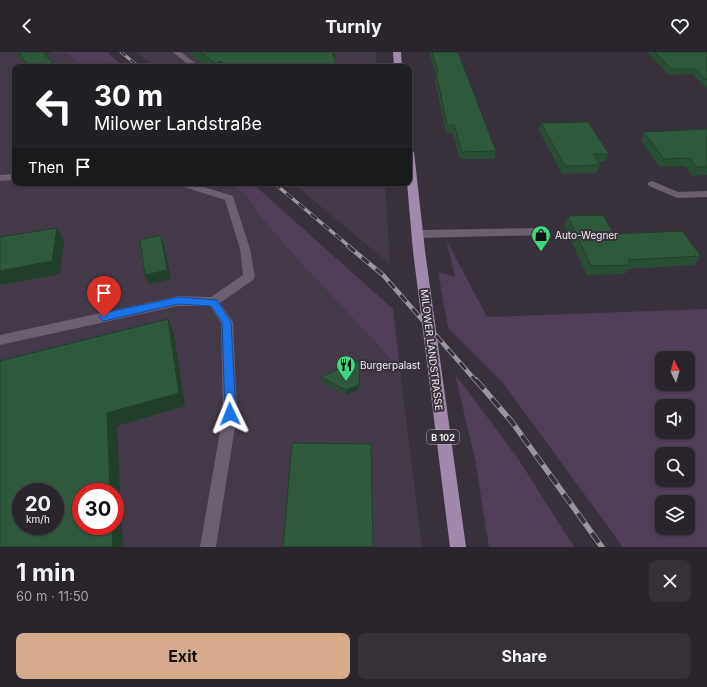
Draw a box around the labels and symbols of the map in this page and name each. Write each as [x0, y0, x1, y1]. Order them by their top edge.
shop icon: Auto-Wegner [530, 224, 552, 252]
place label: Auto-Wegner [555, 229, 618, 241]
pin [87, 276, 121, 317]
street label: MILOWER LANDSTRASSE [419, 289, 445, 411]
north arrow [655, 351, 695, 391]
restaurant icon: Burgerpalast [335, 354, 357, 382]
place label: Burgerpalast [360, 359, 421, 371]
position arrow [209, 393, 251, 435]
road number: B 102 [427, 430, 459, 444]
speed limit sign: 30 [72, 483, 124, 535]

